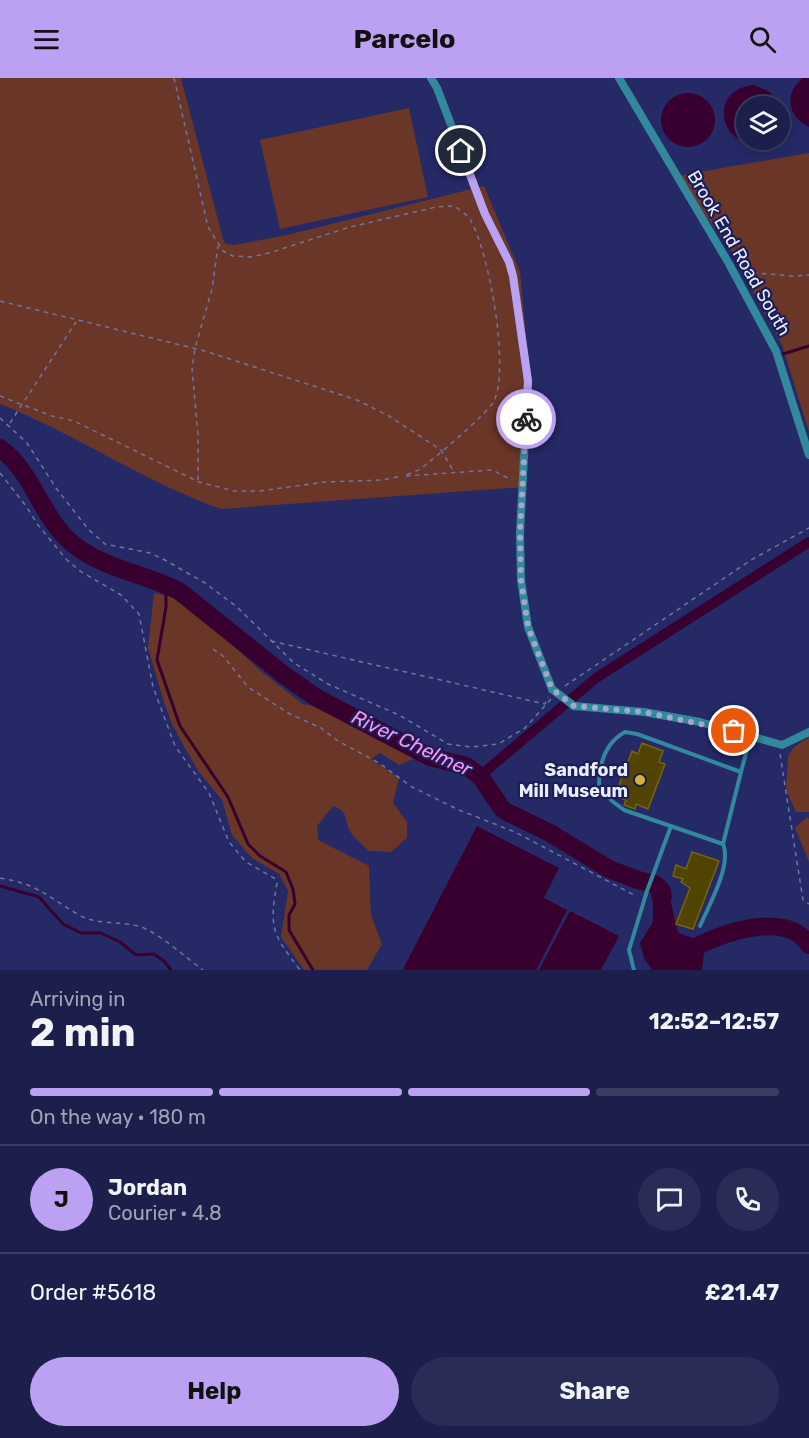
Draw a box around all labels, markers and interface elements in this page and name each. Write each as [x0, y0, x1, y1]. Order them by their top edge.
icon: menu [30, 23, 63, 56]
text: Parcelo [353, 23, 456, 55]
icon: search [746, 23, 779, 56]
map controls [736, 96, 790, 150]
button: layers [736, 96, 790, 150]
pin [435, 125, 486, 176]
icon: home [444, 134, 477, 167]
street label: Brook End Road South [683, 166, 795, 340]
courier [496, 389, 556, 449]
icon: bike [510, 403, 543, 436]
water label: River Chelmer [348, 705, 477, 782]
pin [708, 705, 759, 756]
icon: bag [717, 714, 750, 747]
place label: Sandford Mill Museum [519, 759, 628, 802]
marker: Sandford Mill Museum [633, 773, 647, 787]
text: Arriving in [30, 987, 125, 1011]
text: 12:52–12:57 [649, 1008, 779, 1035]
text: 2 min [30, 1010, 136, 1056]
text: On the way · 180 m [30, 1105, 206, 1129]
button: chat [638, 1168, 701, 1231]
button: phone [716, 1168, 779, 1231]
text: Jordan [108, 1174, 187, 1201]
text: J [54, 1186, 69, 1213]
text: Courier · 4.8 [108, 1201, 222, 1225]
text: Order #5618 [30, 1279, 156, 1306]
text: £21.47 [705, 1279, 779, 1306]
button: Help [30, 1357, 399, 1426]
button: Share [411, 1357, 779, 1426]

